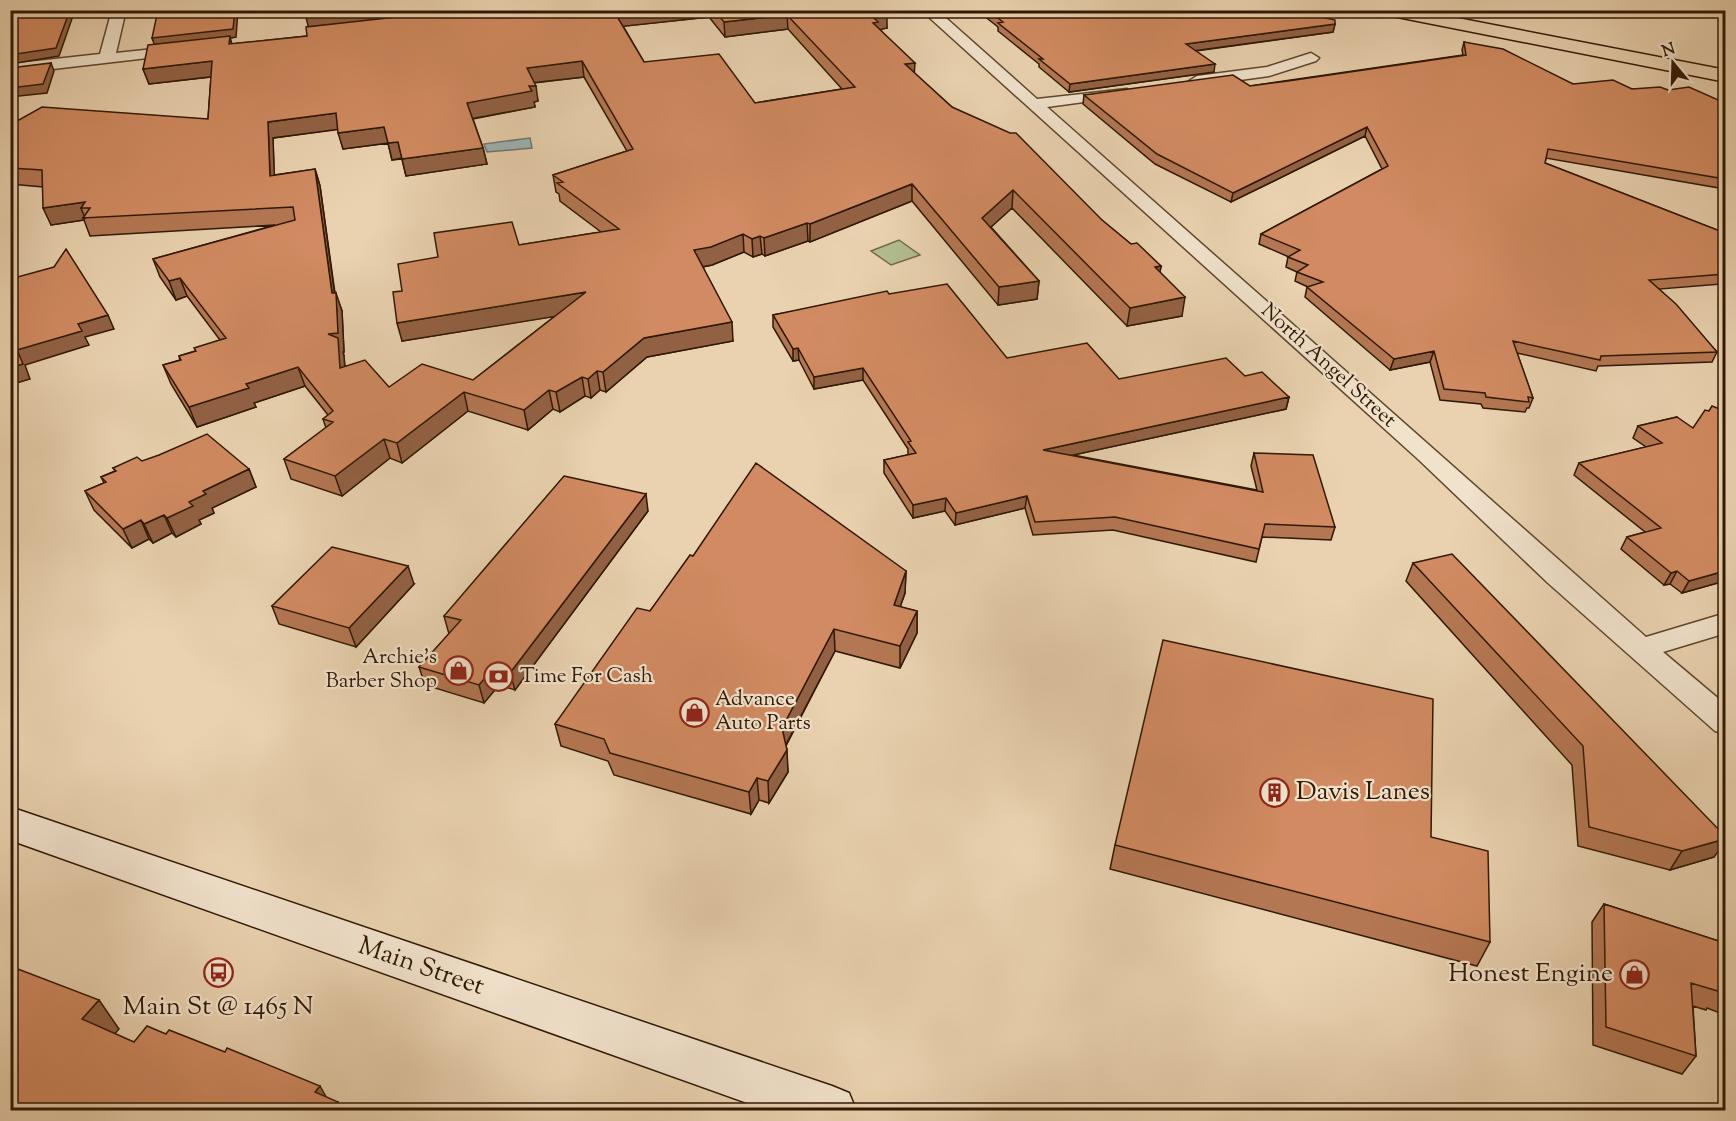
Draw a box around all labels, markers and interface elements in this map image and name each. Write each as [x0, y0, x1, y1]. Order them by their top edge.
north arrow [1643, 33, 1703, 93]
text: N [1659, 38, 1679, 64]
street label: North Angel Street [1254, 297, 1402, 435]
place label: Archie's Barber Shop [326, 643, 437, 697]
shop icon: Archie's Barber Shop [442, 654, 474, 686]
bank icon: Time For Cash [483, 661, 515, 693]
place label: Time For Cash [520, 662, 653, 692]
place label: Advance Auto Parts [715, 685, 811, 739]
shop icon: Advance Auto Parts [678, 696, 710, 728]
place label: Davis Lanes [1296, 774, 1430, 811]
building icon: Davis Lanes [1259, 776, 1291, 808]
street label: Main Street [353, 928, 489, 1006]
place label: Honest Engine [1448, 956, 1613, 993]
bus stop icon: Main St @ 1465 N [202, 957, 234, 989]
shop icon: Honest Engine [1618, 958, 1650, 990]
place label: Main St @ 1465 N [123, 989, 313, 1026]

